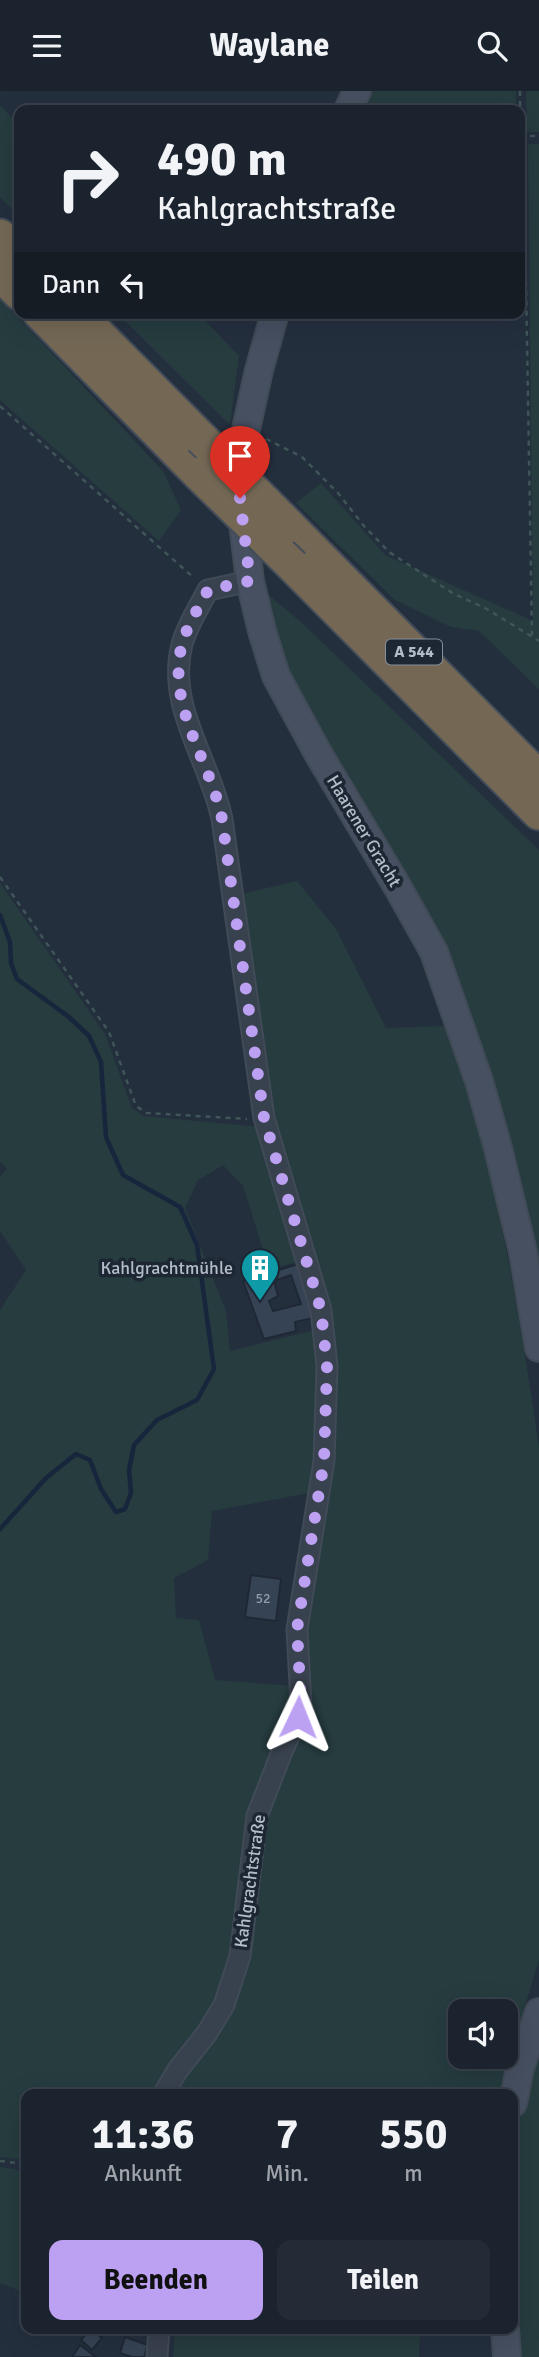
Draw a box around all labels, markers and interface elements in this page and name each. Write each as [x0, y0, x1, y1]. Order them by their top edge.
text: Waylane [210, 26, 329, 65]
icon: menu [28, 27, 66, 65]
icon: search [473, 27, 511, 65]
text: 490 m [157, 129, 287, 189]
icon: right [42, 133, 133, 224]
text: Kahlgrachtstraße [157, 189, 396, 228]
icon: left [114, 266, 152, 304]
text: Dann [42, 269, 100, 301]
pin [210, 426, 270, 498]
icon: arrive [221, 437, 259, 475]
road number: A 544 [386, 639, 442, 665]
street label: Haarener Gracht [322, 771, 406, 891]
building icon: Kahlgrachtmühle [239, 1247, 281, 1302]
place label: Kahlgrachtmühle [100, 1257, 233, 1279]
house number: 52 [255, 1590, 271, 1607]
position arrow [261, 1680, 335, 1754]
street label: Kahlgrachtstraße [230, 1813, 270, 1949]
map controls [448, 1999, 518, 2069]
button: sound [448, 1999, 518, 2069]
text: 11:36 [92, 2109, 195, 2160]
text: 7 [276, 2109, 298, 2160]
text: 550 [379, 2109, 447, 2160]
text: Ankunft [104, 2159, 182, 2188]
text: Min. [265, 2159, 309, 2188]
text: m [404, 2159, 423, 2188]
button: Beenden [49, 2240, 263, 2320]
button: Teilen [277, 2240, 490, 2320]

